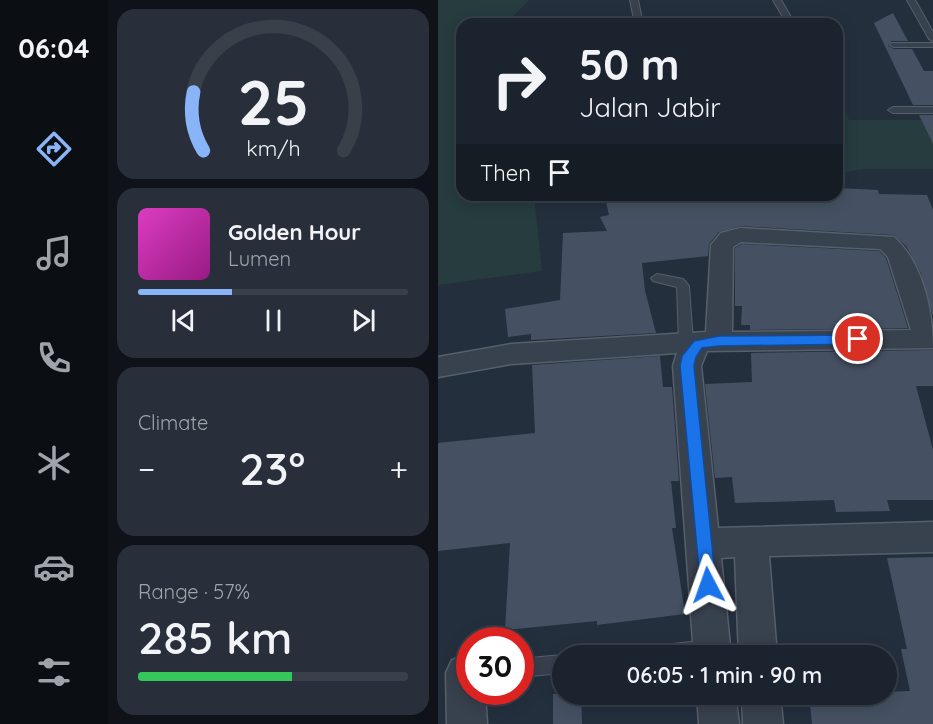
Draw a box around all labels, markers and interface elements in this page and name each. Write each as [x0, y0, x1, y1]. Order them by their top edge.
text: 06:04 [18, 31, 90, 65]
text: 50 m [579, 38, 679, 91]
icon: right [480, 42, 558, 120]
text: 25 [237, 63, 309, 141]
text: Jalan Jabir [579, 90, 721, 124]
icon: directions [33, 128, 75, 170]
text: km/h [246, 135, 300, 161]
icon: arrive [543, 156, 576, 189]
text: Then [480, 159, 531, 187]
text: Golden Hour [228, 218, 361, 246]
icon: music [33, 232, 75, 274]
text: Lumen [228, 246, 291, 271]
icon: previous [167, 304, 200, 337]
icon: pause [257, 304, 290, 337]
icon: next [347, 304, 380, 337]
pin [832, 313, 883, 364]
icon: arrive [841, 322, 874, 355]
icon: phone [33, 337, 75, 379]
text: Climate [138, 410, 208, 435]
text: 23° [239, 440, 305, 496]
icon: climate [33, 442, 75, 484]
text: − [138, 448, 155, 489]
text: + [389, 448, 408, 489]
icon: car [33, 546, 75, 588]
position arrow [676, 553, 740, 617]
text: Range · 57% [138, 579, 250, 604]
text: 285 km [138, 609, 292, 665]
speed limit sign: 30 [456, 627, 534, 705]
icon: filters [33, 651, 75, 693]
text: 06:05 · 1 min · 90 m [627, 661, 822, 689]

